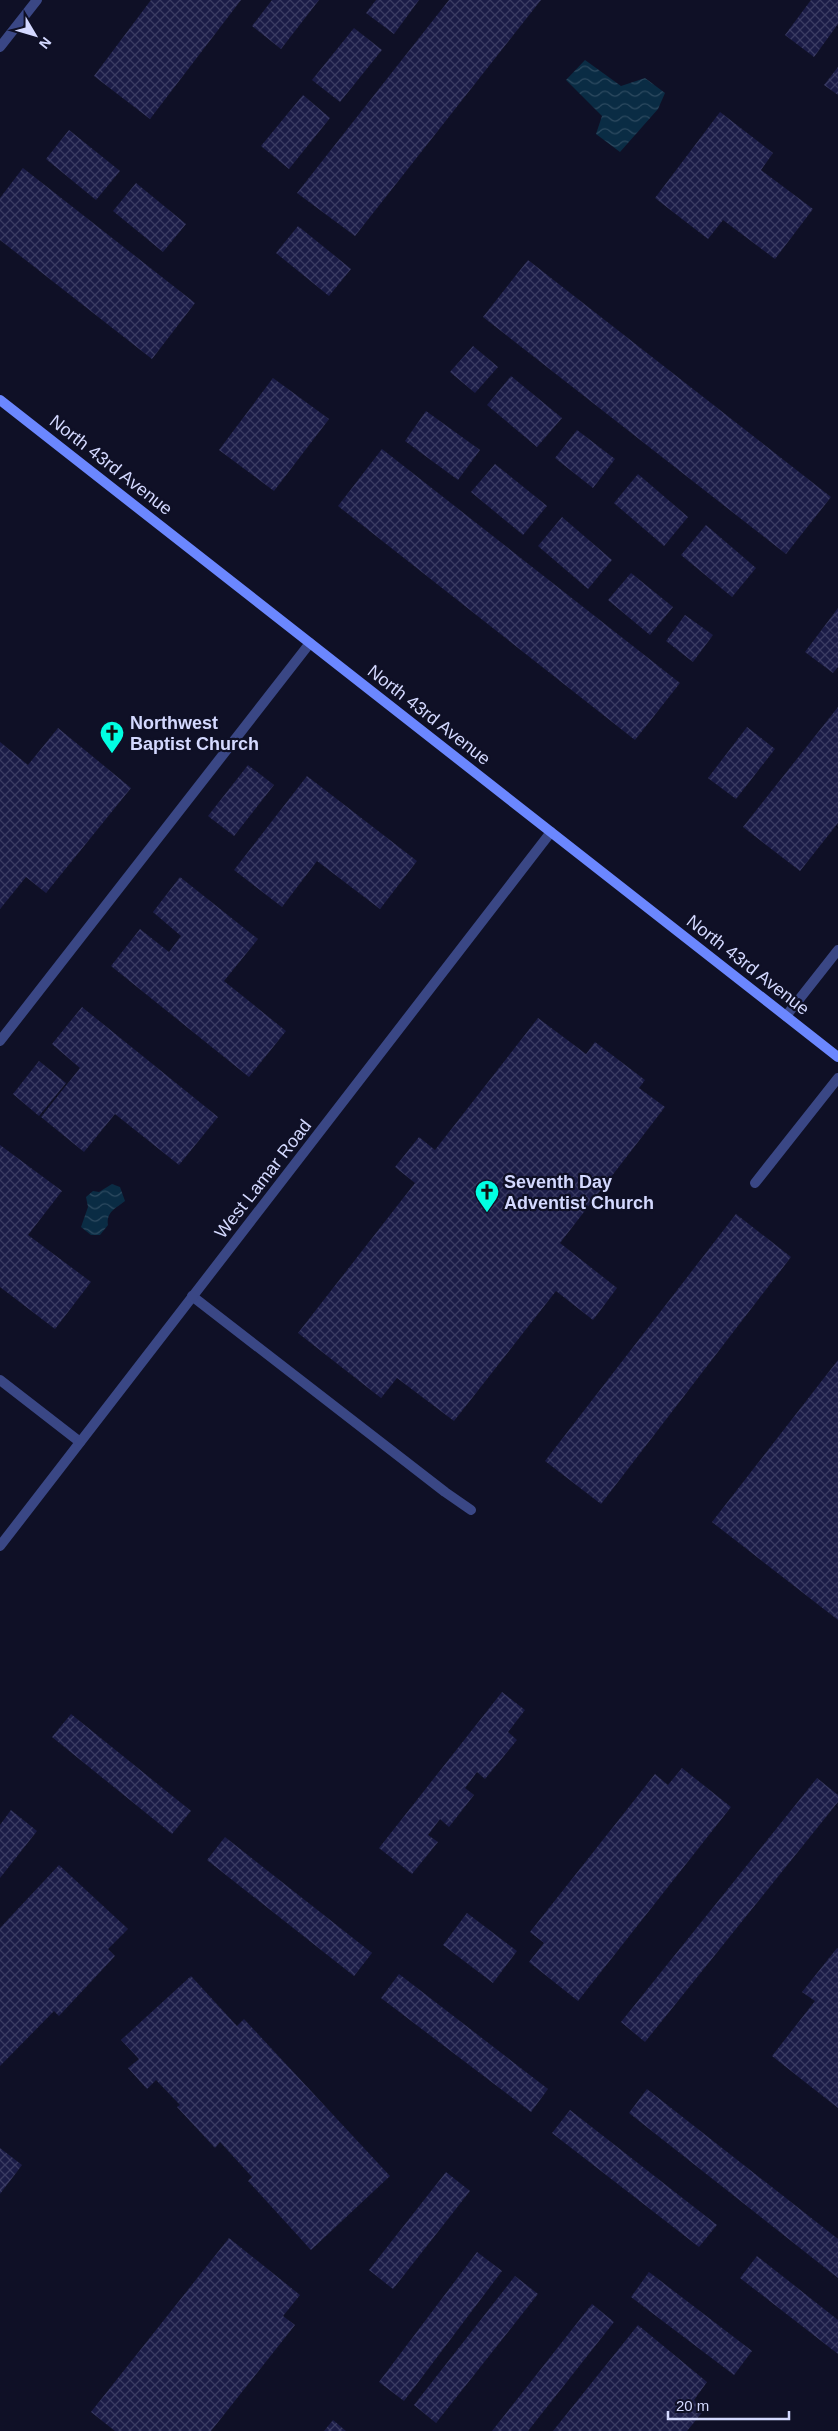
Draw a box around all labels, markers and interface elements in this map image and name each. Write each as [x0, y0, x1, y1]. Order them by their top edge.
north arrow [10, 10, 60, 60]
text: N [36, 34, 55, 52]
street label: North 43rd Avenue [46, 411, 176, 519]
street label: North 43rd Avenue [364, 661, 494, 769]
place label: Northwest Baptist Church [130, 713, 259, 754]
church icon: Northwest Baptist Church [99, 720, 125, 754]
street label: North 43rd Avenue [683, 911, 813, 1019]
street label: West Lamar Road [211, 1116, 315, 1242]
place label: Seventh Day Adventist Church [504, 1172, 654, 1213]
church icon: Seventh Day Adventist Church [474, 1179, 500, 1213]
scale bar [668, 2388, 789, 2420]
text: 20 m [676, 2397, 709, 2414]

